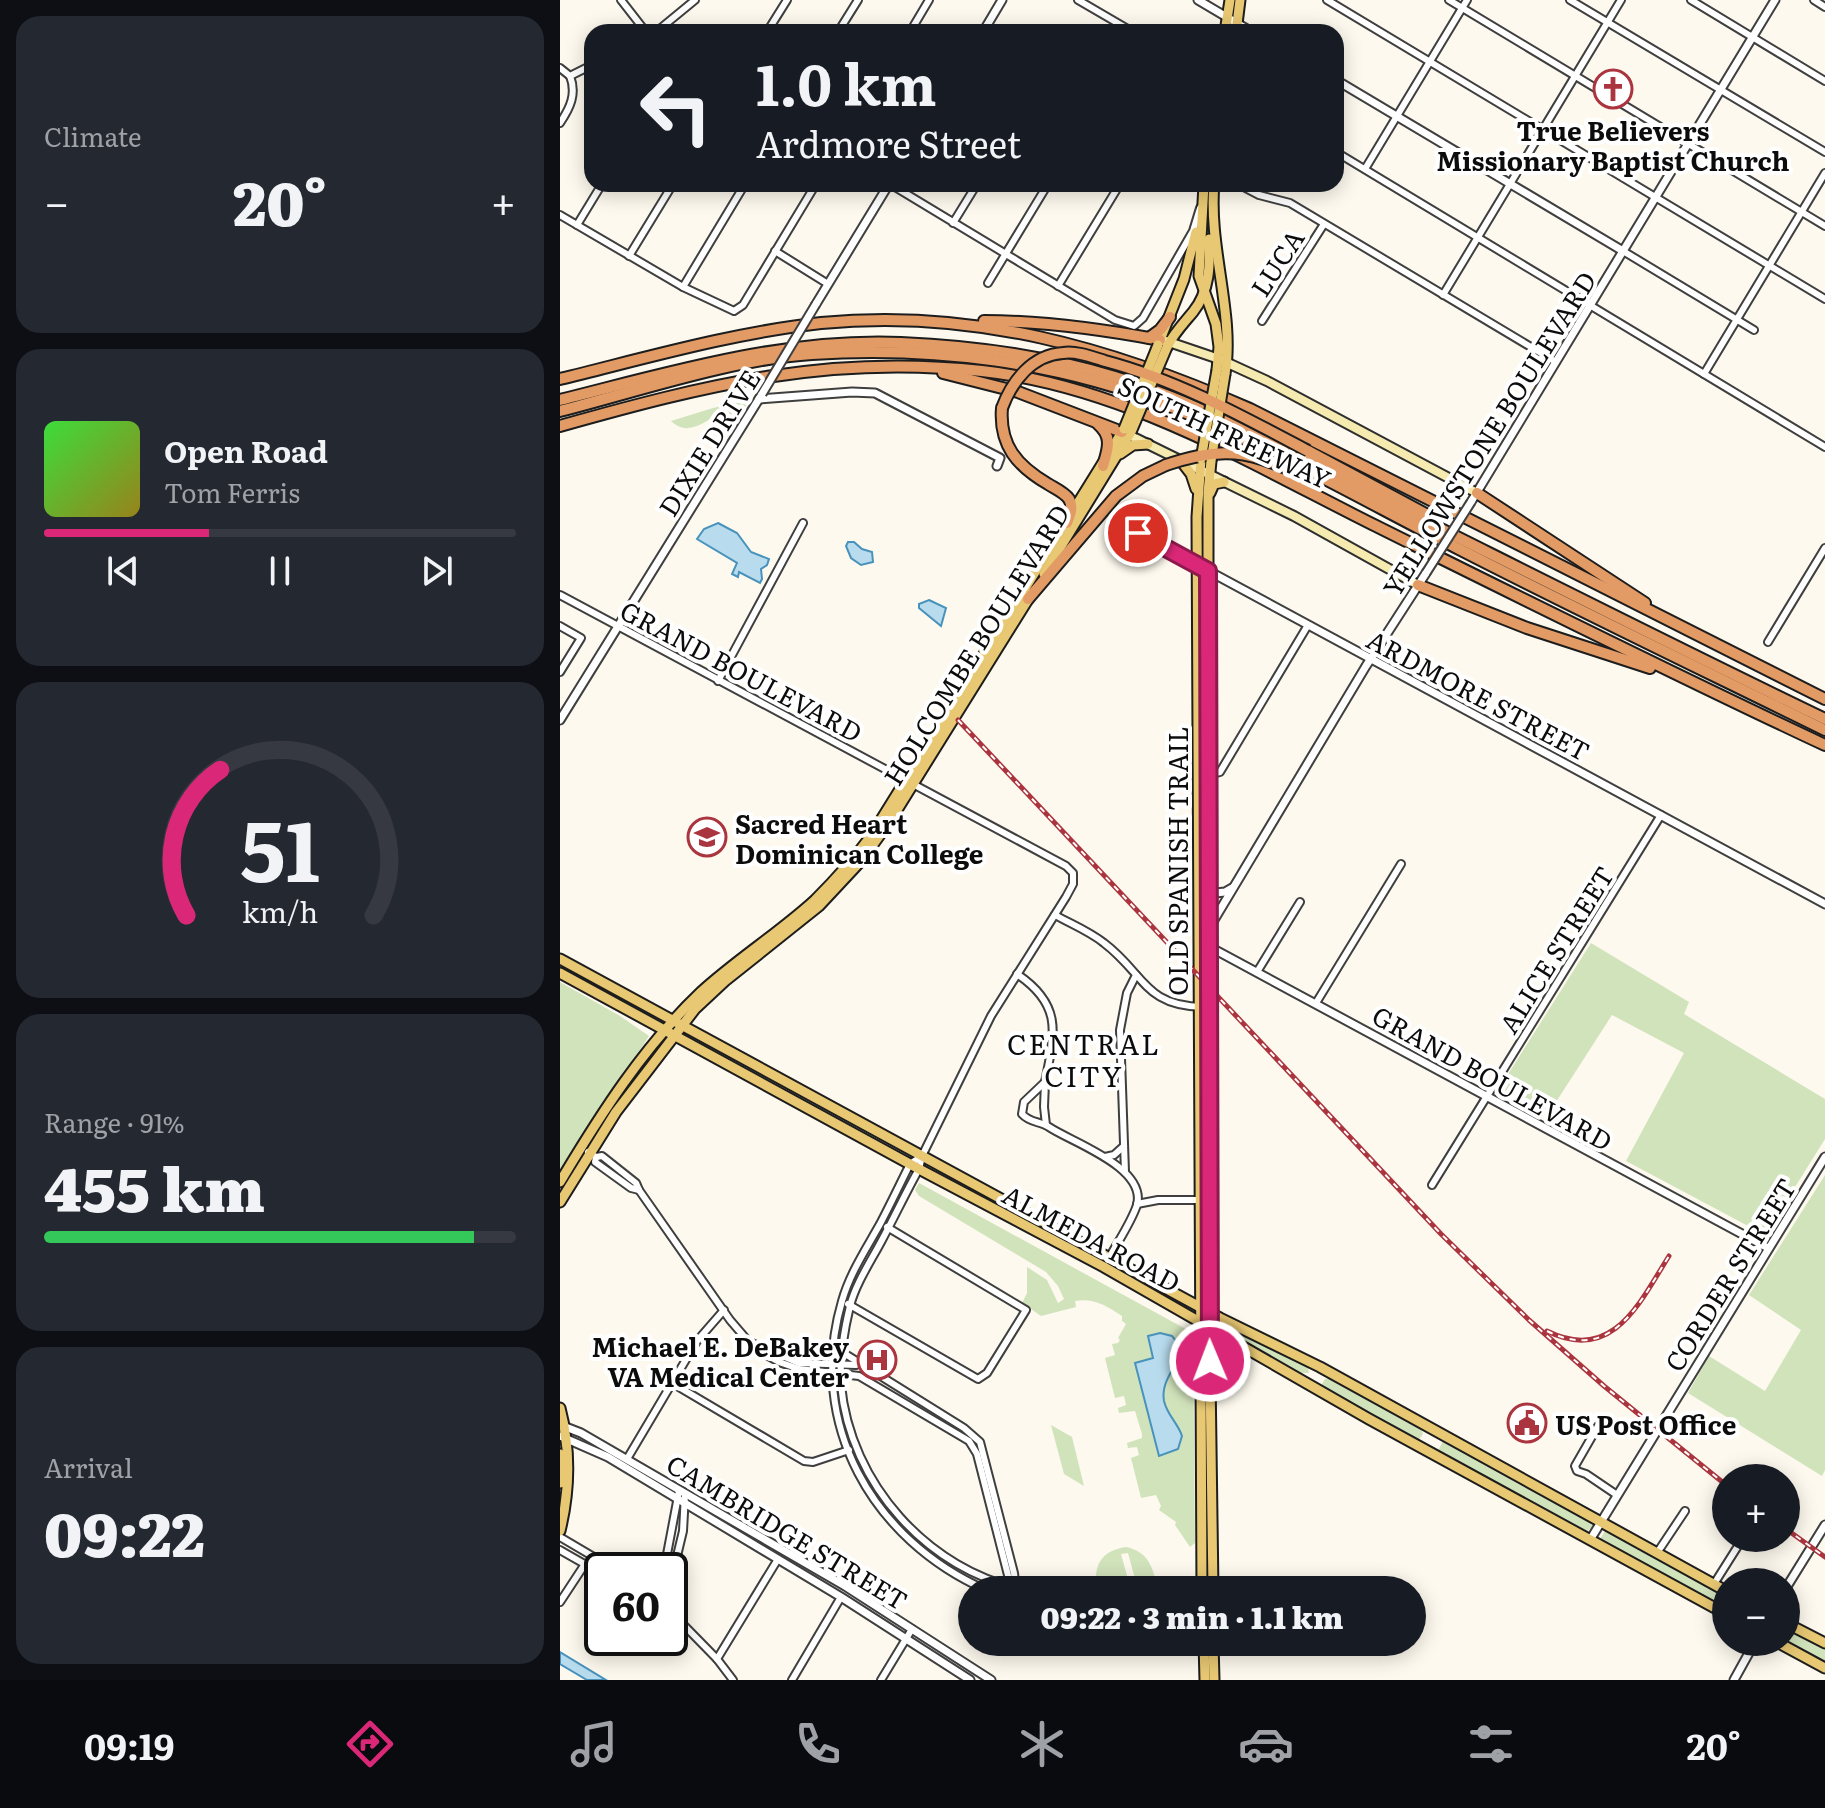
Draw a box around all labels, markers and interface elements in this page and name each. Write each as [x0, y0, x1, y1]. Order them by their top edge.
text: 1.0 km [756, 40, 937, 123]
icon: left [624, 56, 728, 160]
church icon: True Believers Missionary Baptist Church [1592, 68, 1634, 110]
place label: True Believers Missionary Baptist Church [1436, 110, 1790, 179]
text: Climate [44, 116, 142, 155]
text: Ardmore Street [756, 116, 1021, 169]
text: 20° [233, 155, 327, 244]
text: − [44, 167, 70, 233]
text: + [490, 167, 516, 233]
street label: LUCA [1240, 221, 1312, 303]
street label: YELLOWSTONE BOULEVARD [1372, 263, 1604, 603]
street label: DIXIE DRIVE [647, 361, 769, 523]
street label: SOUTH FREEWAY [1112, 365, 1338, 498]
text: Open Road [164, 428, 328, 472]
text: Tom Ferris [164, 472, 300, 511]
street label: HOLCOMBE BOULEVARD [872, 496, 1078, 792]
pin [1104, 499, 1172, 567]
icon: arrive [1116, 511, 1160, 555]
icon: previous [101, 549, 145, 593]
icon: pause [258, 549, 302, 593]
icon: next [415, 549, 459, 593]
street label: GRAND BOULEVARD [614, 590, 870, 750]
street label: ARDMORE STREET [1360, 619, 1598, 769]
street label: OLD SPANISH TRAIL [1157, 726, 1196, 996]
text: 51 [240, 784, 320, 908]
place label: Sacred Heart Dominican College [735, 803, 984, 872]
school or university icon: Sacred Heart Dominican College [686, 816, 728, 858]
street label: ALICE STREET [1488, 858, 1622, 1040]
text: km/h [242, 889, 318, 932]
street label: GRAND BOULEVARD [1366, 995, 1620, 1159]
district label: CENTRAL CITY [1007, 1022, 1161, 1096]
text: Range · 91% [44, 1102, 185, 1141]
text: 455 km [44, 1141, 265, 1230]
street label: CORDER STREET [1654, 1170, 1804, 1378]
street label: ALMEDA ROAD [996, 1174, 1188, 1300]
position arrow [1168, 1319, 1252, 1403]
place label: Michael E. DeBakey VA Medical Center [592, 1326, 849, 1395]
hospital icon: Michael E. DeBakey VA Medical Center [856, 1339, 898, 1381]
public building icon: US Post Office [1506, 1402, 1548, 1444]
place label: US Post Office [1555, 1404, 1736, 1443]
street label: CAMBRIDGE STREET [660, 1443, 916, 1619]
text: Arrival [44, 1447, 133, 1486]
map controls [1712, 1464, 1800, 1656]
button: + [1712, 1464, 1800, 1552]
text: 09:22 [44, 1486, 205, 1575]
speed limit sign: 60 [584, 1552, 688, 1656]
button: − [1712, 1568, 1800, 1656]
text: 09:22 · 3 min · 1.1 km [1041, 1594, 1343, 1638]
icon: directions [342, 1716, 398, 1772]
icon: music [566, 1716, 622, 1772]
icon: phone [790, 1716, 846, 1772]
icon: climate [1014, 1716, 1070, 1772]
icon: car [1238, 1716, 1294, 1772]
icon: filters [1463, 1716, 1519, 1772]
text: 09:19 [84, 1718, 174, 1771]
text: 20° [1687, 1718, 1741, 1771]

